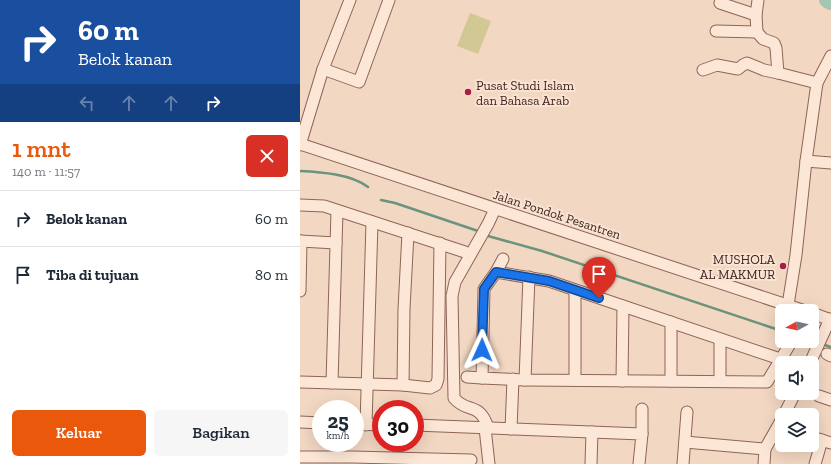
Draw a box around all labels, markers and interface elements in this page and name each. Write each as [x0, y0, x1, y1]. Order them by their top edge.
text: 60 m [78, 14, 139, 47]
icon: right [12, 16, 64, 68]
text: Belok kanan [78, 48, 172, 70]
place label: Pusat Studi Islam dan Bahasa Arab [476, 78, 575, 108]
marker: Pusat Studi Islam dan Bahasa Arab [463, 87, 473, 97]
icon: left [76, 92, 98, 114]
icon: ahead [118, 92, 140, 114]
icon: ahead [160, 92, 182, 114]
icon: right [202, 92, 224, 114]
text: 1 mnt [12, 134, 71, 163]
button: close [246, 135, 288, 177]
text: 140 m · 11:57 [12, 164, 80, 179]
street label: Jalan Pondok Pesantren [491, 187, 623, 242]
icon: right [12, 208, 34, 230]
text: Belok kanan [46, 210, 127, 228]
text: 60 m [255, 210, 288, 228]
place label: MUSHOLA AL MAKMUR [700, 252, 776, 282]
pin [582, 257, 616, 298]
marker: MUSHOLA AL MAKMUR [778, 261, 788, 271]
icon: arrive [588, 263, 610, 285]
icon: arrive [12, 264, 34, 286]
text: Tiba di tujuan [46, 266, 139, 284]
text: 80 m [255, 266, 288, 284]
north arrow [775, 304, 819, 348]
map controls [775, 304, 819, 452]
position arrow [461, 329, 503, 371]
button: sound [775, 356, 819, 400]
speed limit sign: 30 [372, 400, 424, 452]
button: layers [775, 408, 819, 452]
text: 25 [327, 409, 349, 433]
button: Keluar [12, 410, 146, 456]
button: Bagikan [154, 410, 288, 456]
text: km/h [327, 430, 349, 442]

